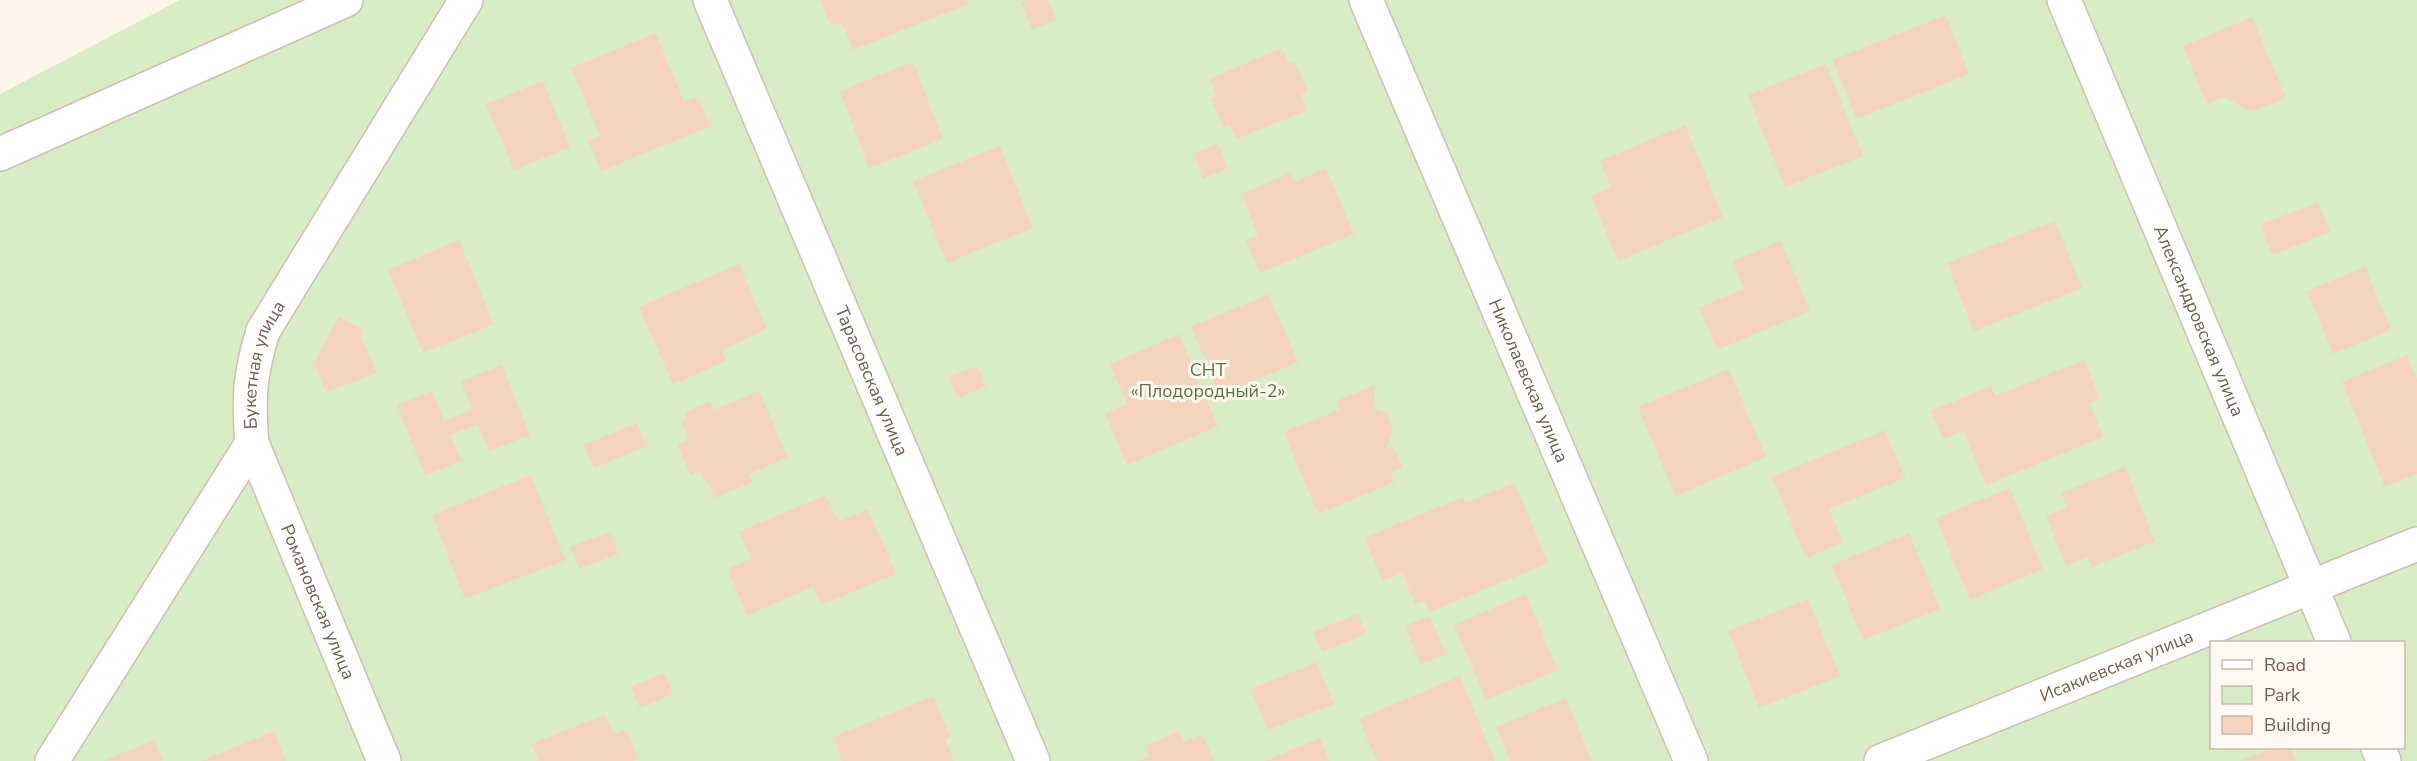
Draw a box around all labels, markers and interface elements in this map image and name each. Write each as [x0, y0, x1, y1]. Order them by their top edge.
street label: Александровская улица [2148, 222, 2250, 420]
street label: Николаевская улица [1483, 295, 1574, 466]
street label: Букетная улица [238, 296, 291, 430]
street label: Тарасовская улица [829, 303, 914, 460]
park label: СНТ «Плодородный-2» [1130, 358, 1286, 403]
street label: Романовская улица [275, 521, 361, 683]
street label: Исакиевская улица [2036, 624, 2197, 707]
legend [2210, 641, 2405, 749]
text: Road [2264, 653, 2306, 677]
text: Park [2264, 683, 2301, 707]
text: Building [2264, 713, 2331, 737]

